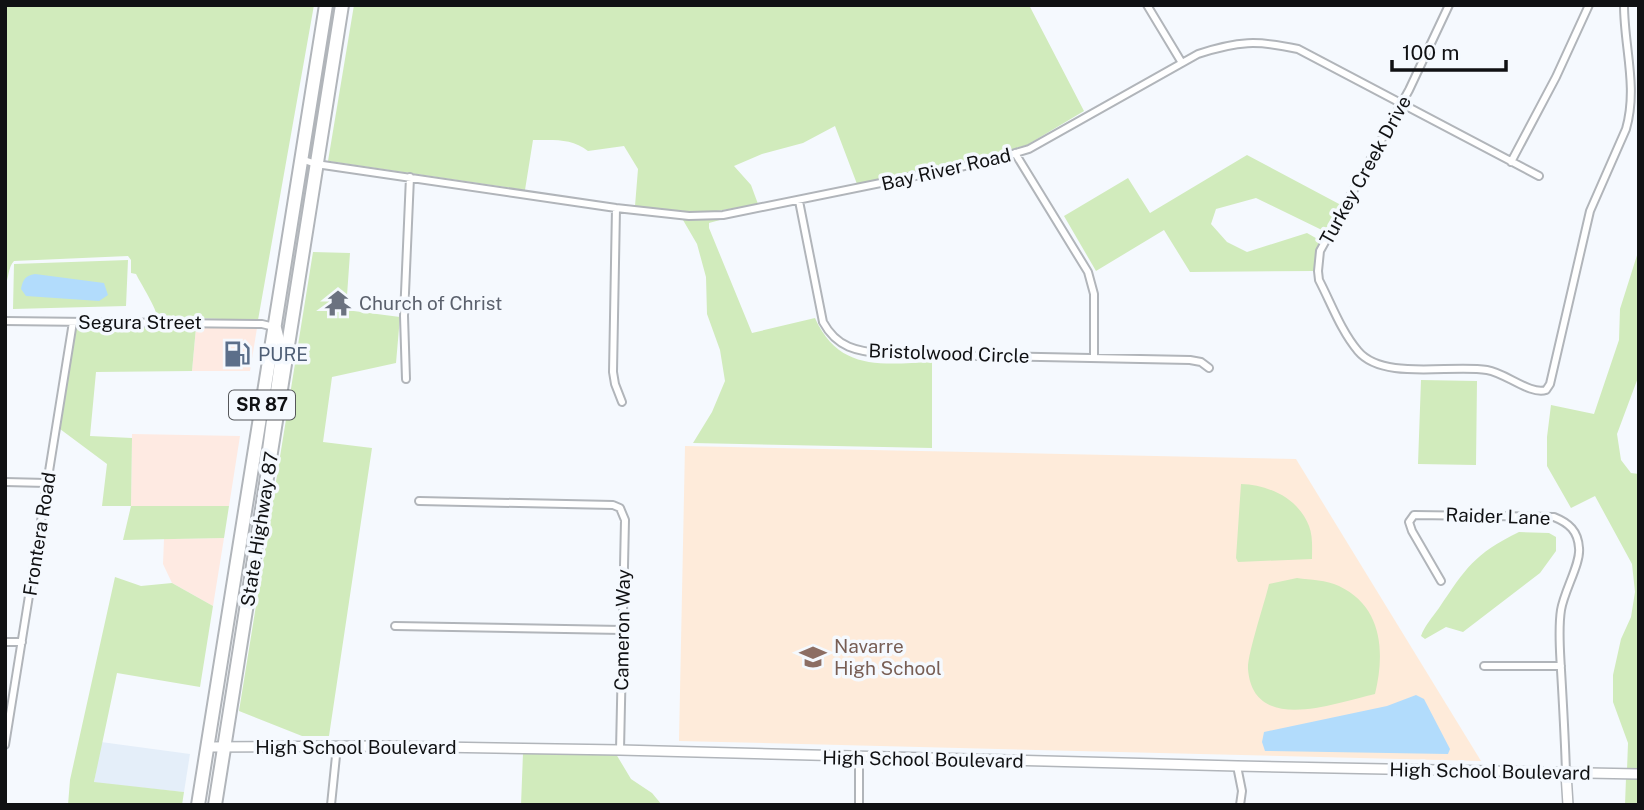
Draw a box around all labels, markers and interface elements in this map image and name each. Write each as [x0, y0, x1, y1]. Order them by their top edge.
scale bar [1392, 28, 1506, 72]
text: 100 m [1402, 40, 1459, 65]
street label: Turkey Creek Drive [1315, 92, 1415, 248]
street label: Bay River Road [879, 143, 1013, 195]
temple icon: Church of Christ [323, 288, 353, 318]
place label: Church of Christ [359, 292, 502, 314]
street label: Segura Street [78, 311, 202, 333]
fuel station icon: PURE [222, 339, 252, 369]
street label: Bristolwood Circle [868, 339, 1030, 367]
place label: PURE [258, 343, 308, 365]
road number: SR 87 [229, 390, 295, 419]
street label: State Highway 87 [236, 450, 282, 608]
street label: Frontera Road [18, 471, 60, 597]
street label: Raider Lane [1445, 503, 1551, 529]
street label: Cameron Way [610, 569, 634, 691]
place label: Navarre High School [834, 635, 942, 679]
school or university icon: Navarre High School [798, 642, 828, 672]
street label: High School Boulevard [255, 736, 457, 758]
street label: High School Boulevard [822, 746, 1024, 772]
street label: High School Boulevard [1389, 758, 1591, 784]

